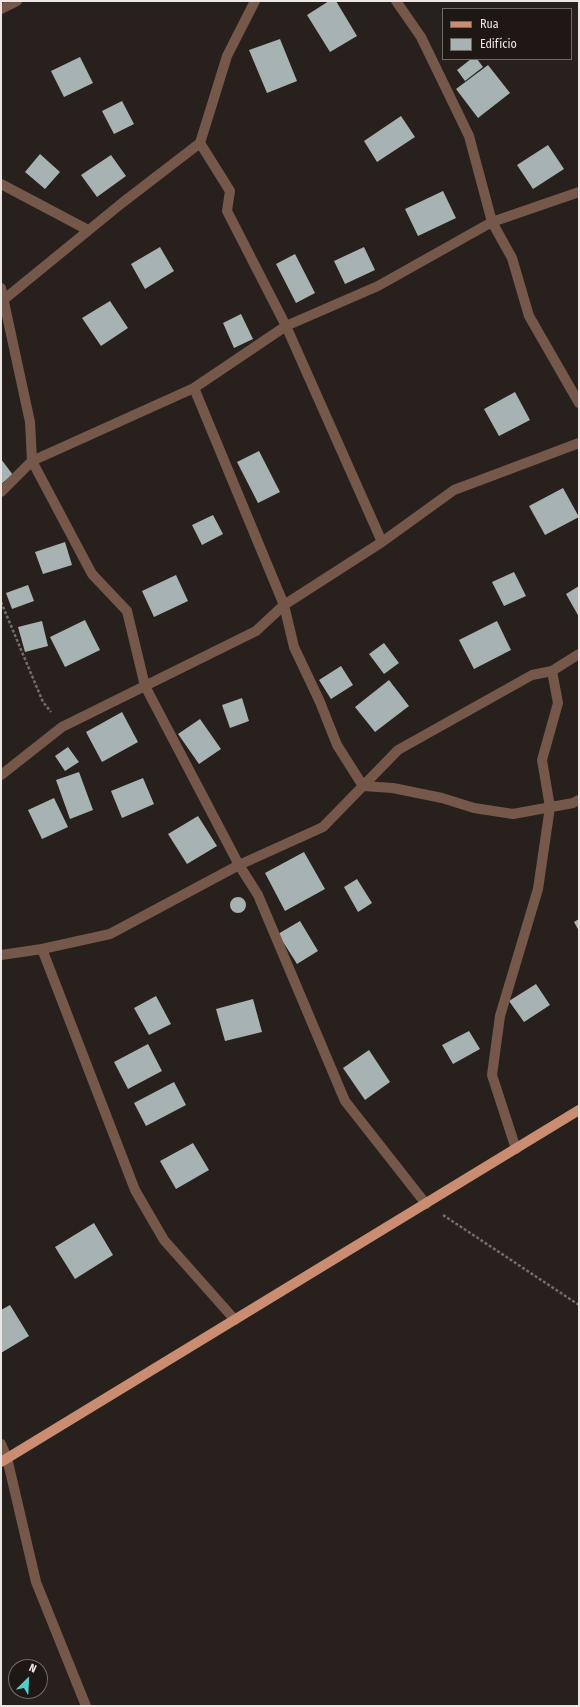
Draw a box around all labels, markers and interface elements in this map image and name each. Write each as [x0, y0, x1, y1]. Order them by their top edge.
legend [442, 8, 572, 60]
text: Rua [480, 17, 499, 31]
text: Edifício [480, 37, 517, 51]
north arrow [8, 1659, 48, 1699]
text: N [27, 1661, 38, 1676]

